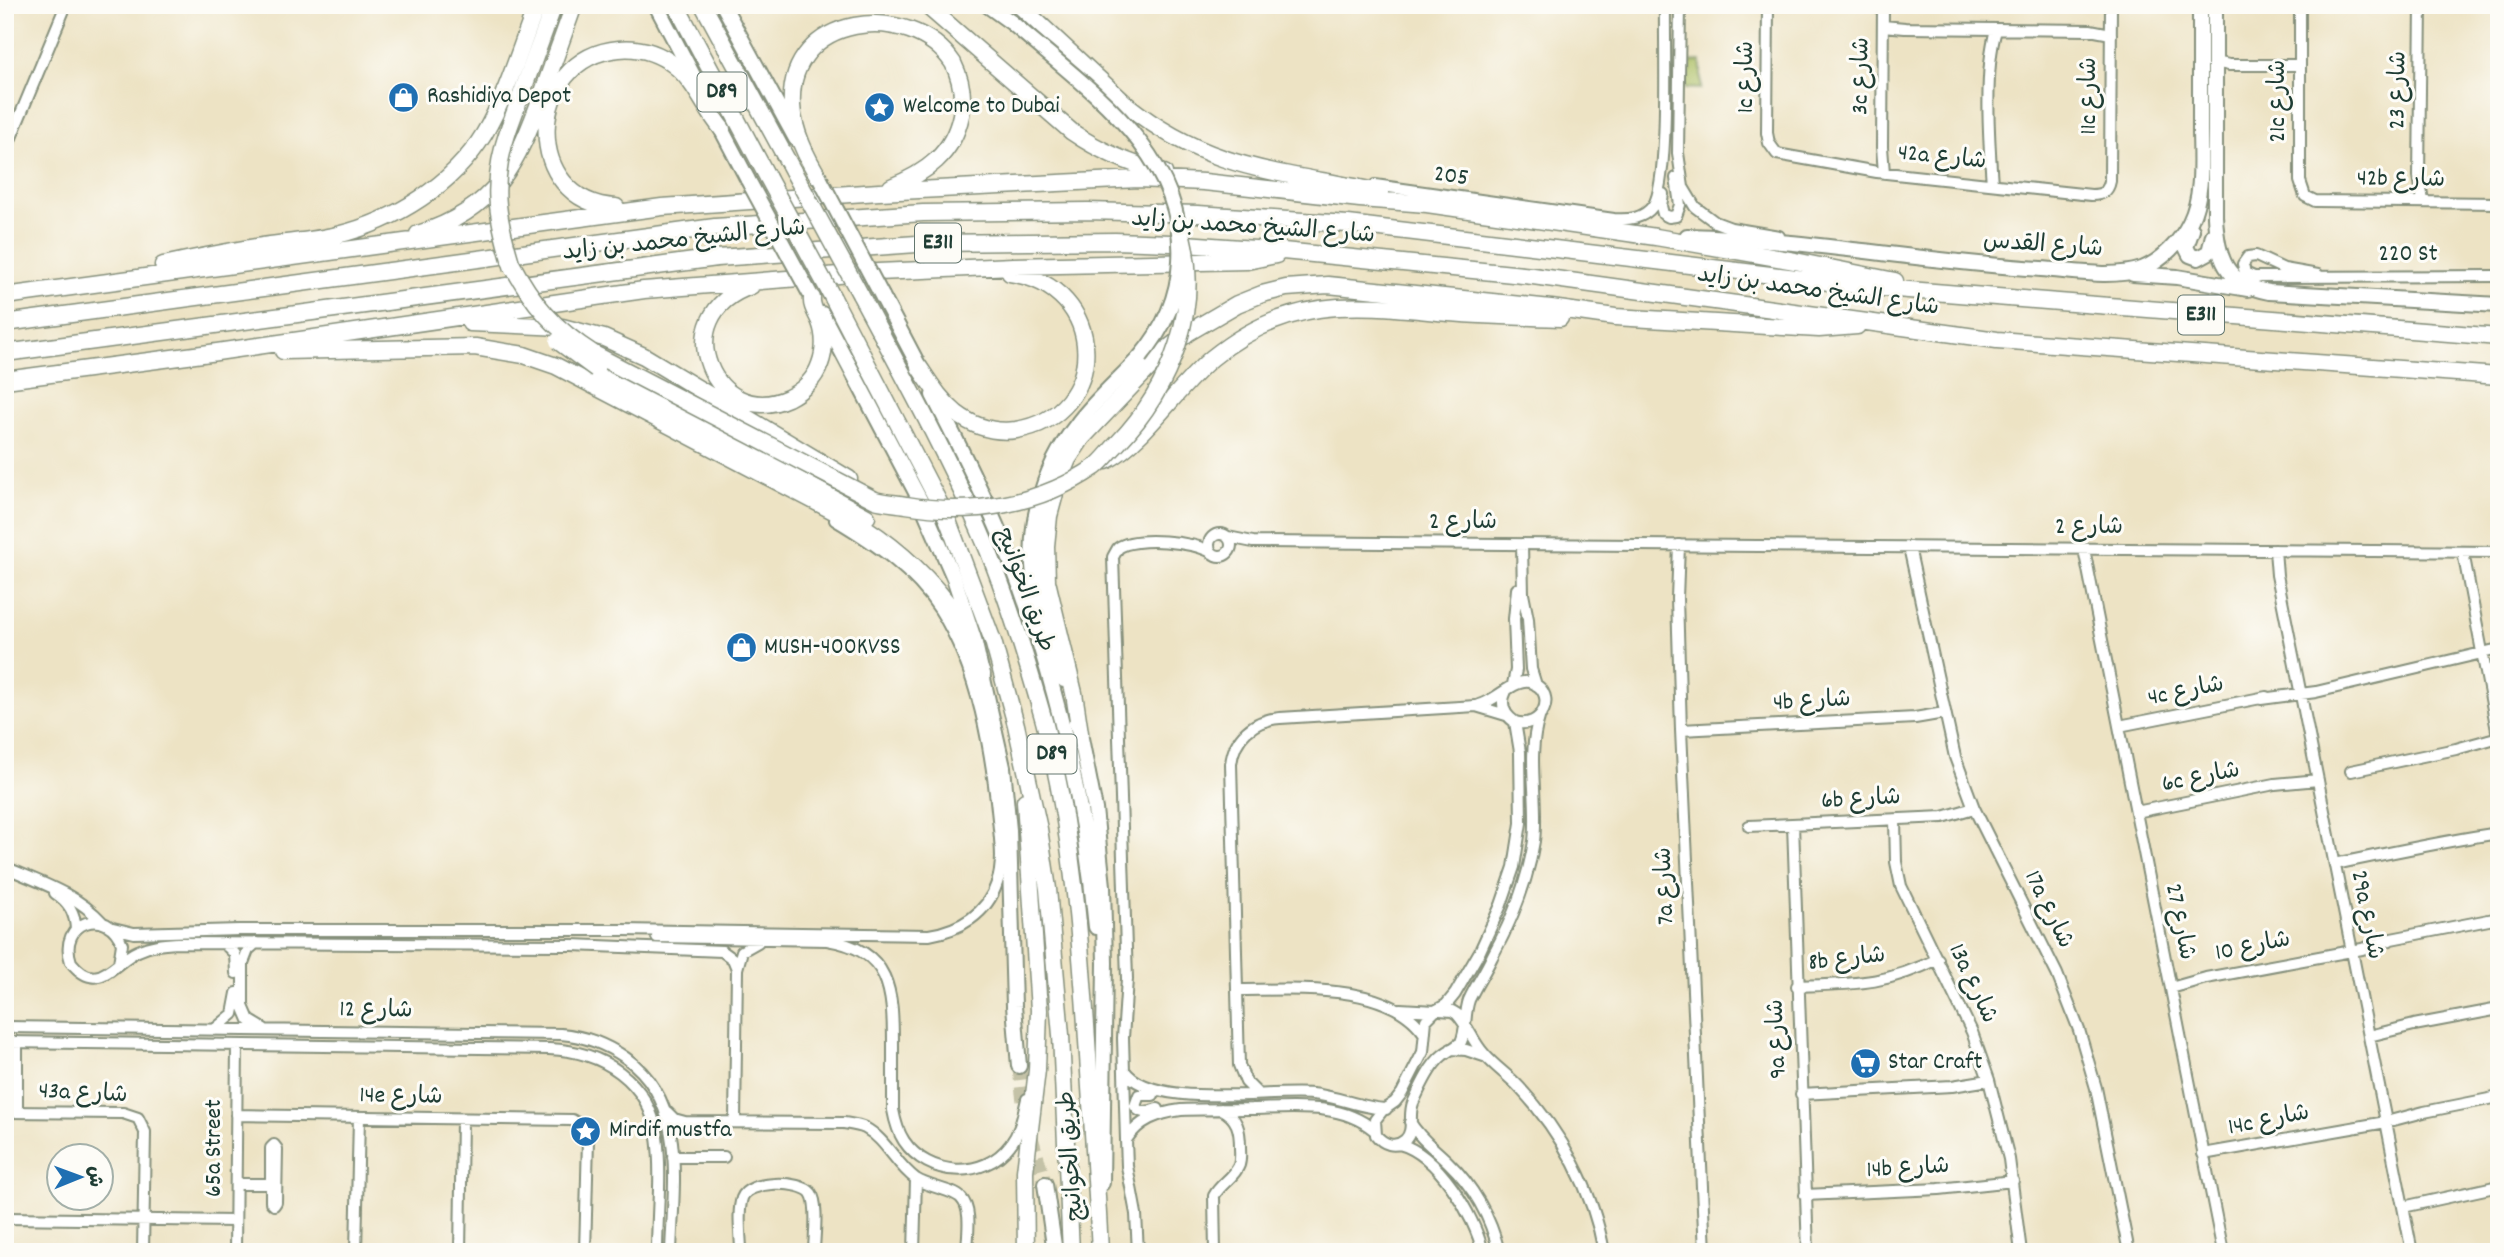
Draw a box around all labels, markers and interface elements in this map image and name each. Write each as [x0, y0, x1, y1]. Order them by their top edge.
street label: 3c شارع [1844, 37, 1880, 115]
street label: 1c شارع [1730, 41, 1764, 113]
street label: شارع 23 [2381, 50, 2417, 130]
street label: 11c شارع [2073, 57, 2107, 135]
street label: 21c شارع [2262, 60, 2296, 142]
road number: D89 [698, 72, 746, 111]
shop icon: Rashidiya Depot [387, 80, 421, 114]
place label: Rashidiya Depot [427, 80, 571, 114]
place icon: Welcome to Dubai [863, 90, 897, 124]
place label: Welcome to Dubai [903, 90, 1060, 124]
street label: 42a شارع [1896, 136, 1988, 180]
street label: 205 [1431, 158, 1471, 196]
street label: 42b شارع [2357, 162, 2445, 198]
street label: شارع الشيخ محمد بن زايد [1130, 203, 1376, 253]
street label: شارع الشيخ محمد بن زايد [561, 211, 807, 271]
road number: E311 [915, 224, 961, 262]
street label: شارع القدس [1982, 225, 2104, 267]
street label: 220 St [2379, 238, 2438, 272]
street label: شارع الشيخ محمد بن زايد [1695, 258, 1941, 326]
road number: E311 [2178, 296, 2224, 334]
street label: شارع 2 [1429, 506, 1497, 540]
street label: شارع 2 [2055, 511, 2123, 545]
street label: طريق الخوانيج [986, 523, 1062, 657]
shop icon: MUSH-400KVSS [724, 631, 758, 665]
place label: MUSH-400KVSS [764, 631, 901, 665]
street label: 4c شارع [2145, 668, 2227, 716]
street label: 4b شارع [1772, 683, 1852, 721]
road number: D89 [1028, 734, 1076, 774]
street label: 6c شارع [2159, 754, 2243, 802]
street label: 6b شارع [1820, 781, 1902, 819]
street label: 7a شارع [1648, 846, 1684, 926]
street label: 17a شارع [2014, 865, 2082, 955]
street label: 29a شارع [2341, 867, 2391, 963]
street label: شارع 27 [2155, 881, 2203, 963]
street label: شارع 10 [2213, 923, 2293, 971]
street label: 13a شارع [1939, 938, 2005, 1030]
street label: 8b شارع [1807, 939, 1887, 981]
street label: شارع 12 [339, 993, 413, 1029]
street label: 9a شارع [1760, 999, 1796, 1079]
supermarket icon: Star Craft [1848, 1046, 1882, 1080]
place label: Star Craft [1888, 1046, 1983, 1080]
street label: 43a شارع [38, 1075, 128, 1113]
street label: 14e شارع [359, 1079, 443, 1115]
street label: طريق الخوانيج [1050, 1090, 1094, 1222]
street label: 14c شارع [2225, 1096, 2313, 1146]
street label: 65a Street [198, 1099, 232, 1197]
place icon: Mirdif mustfa [569, 1114, 603, 1148]
place label: Mirdif mustfa [609, 1114, 732, 1148]
north arrow [46, 1142, 116, 1212]
street label: 14b شارع [1866, 1150, 1950, 1188]
text: ش [80, 1166, 107, 1188]

